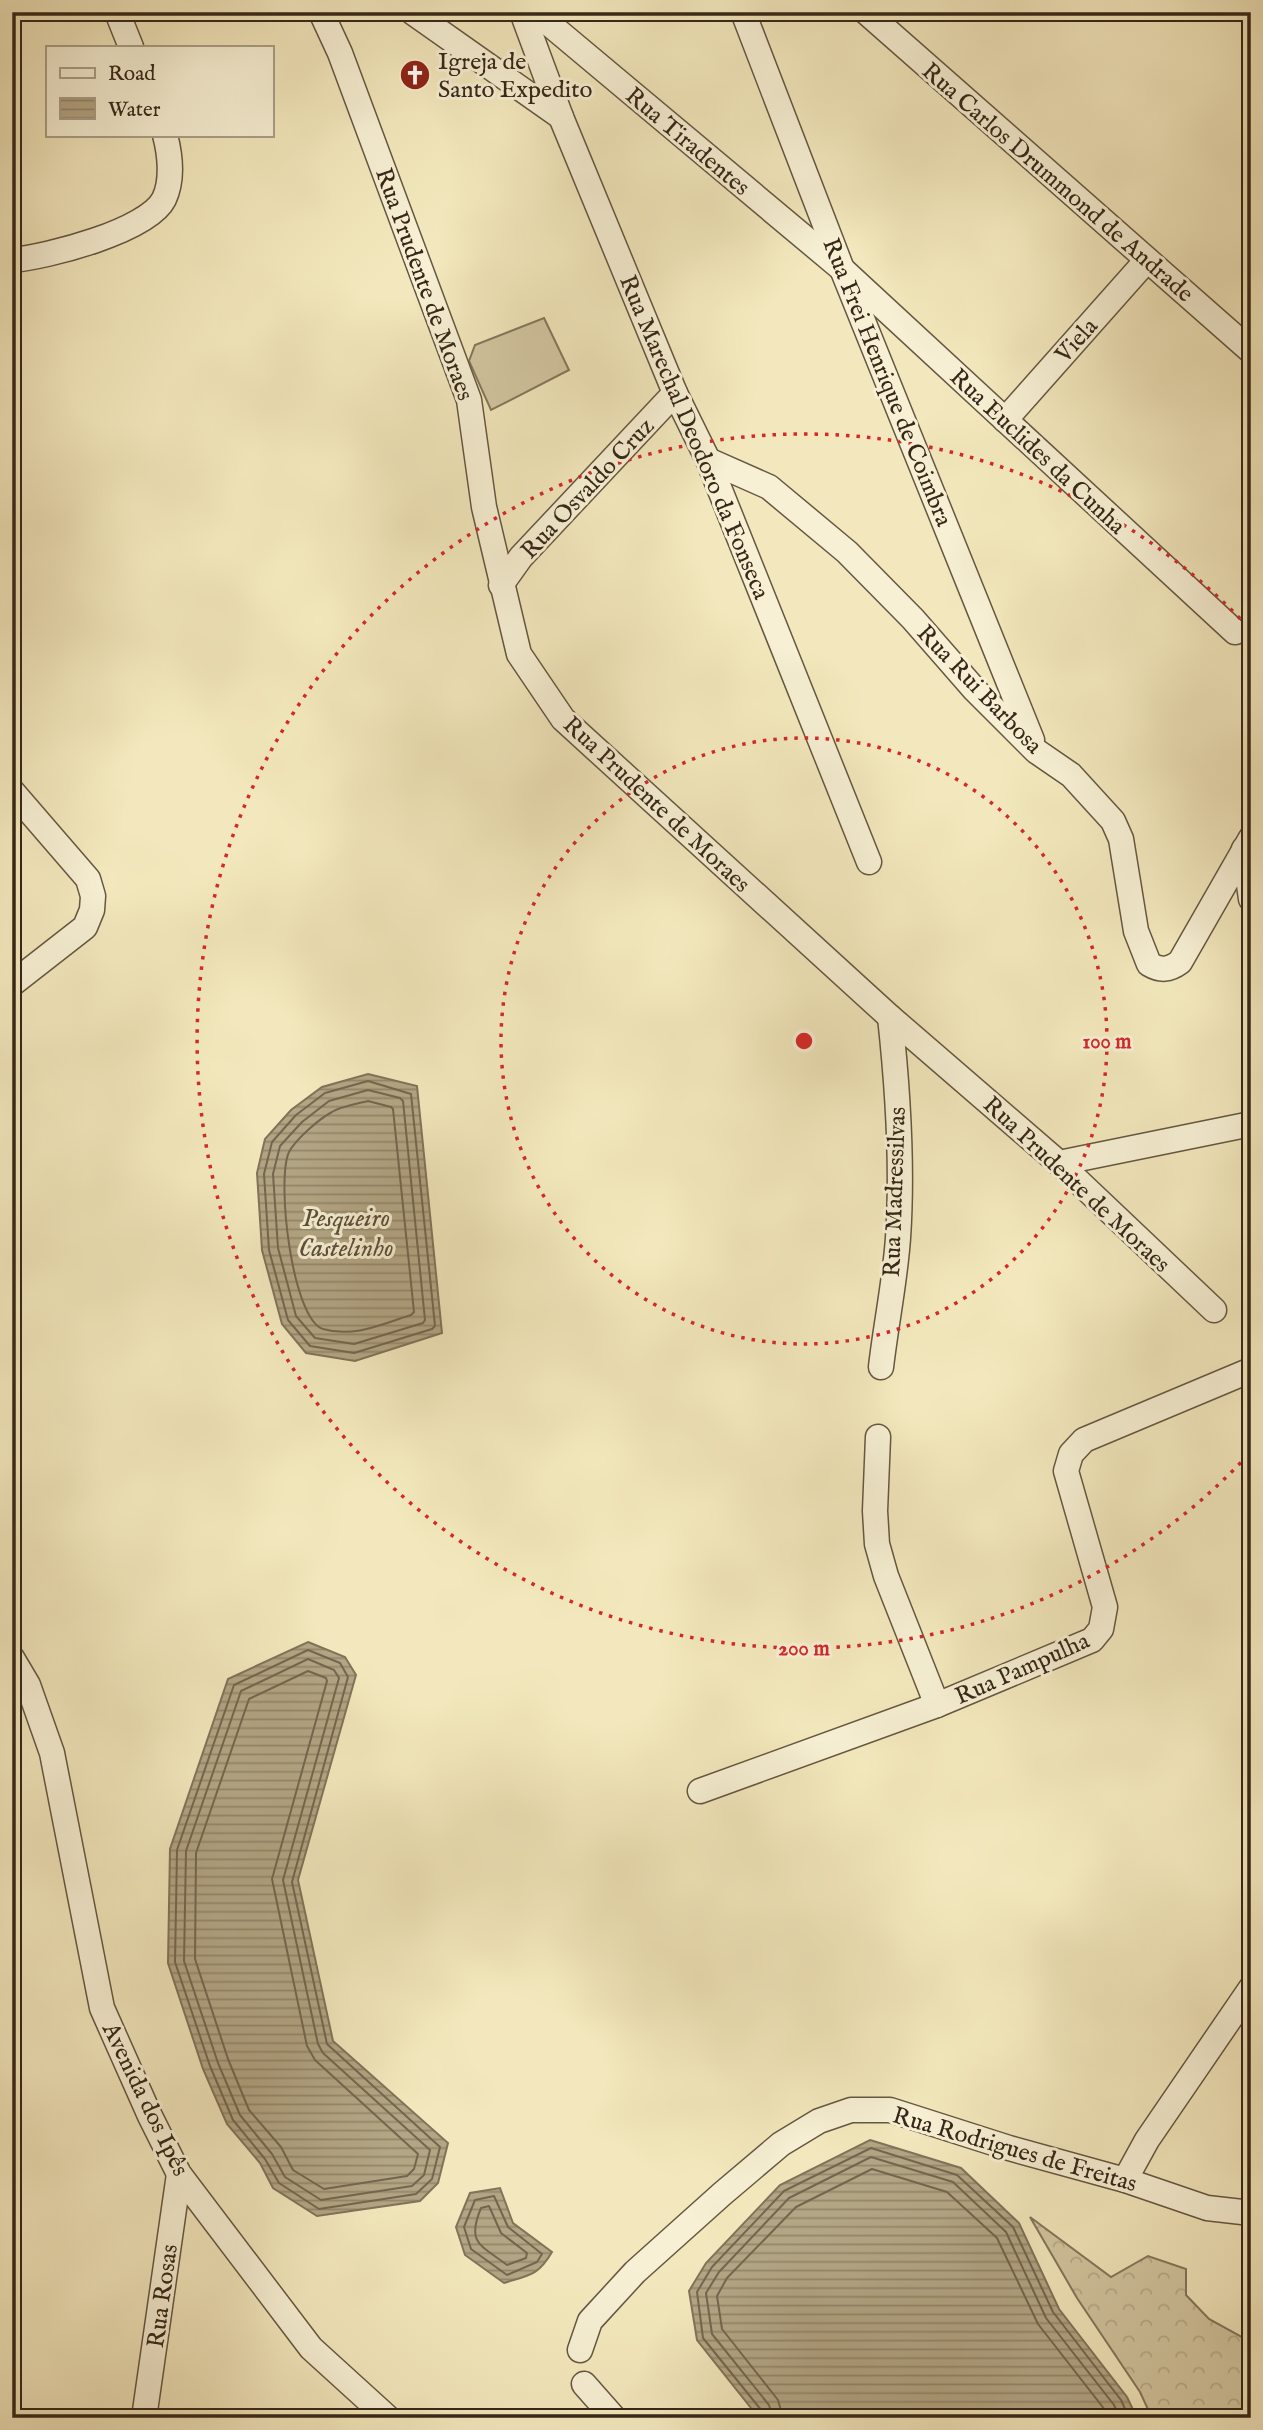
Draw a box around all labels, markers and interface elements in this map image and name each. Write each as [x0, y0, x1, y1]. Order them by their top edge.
legend [46, 46, 273, 136]
place label: Igreja de Santo Expedito [438, 47, 592, 106]
street label: Rua Carlos Drummond de Andrade [915, 56, 1199, 310]
church icon: Igreja de Santo Expedito [398, 58, 432, 92]
text: Road [108, 61, 156, 88]
street label: Rua Tiradentes [618, 81, 756, 203]
text: Water [108, 97, 161, 124]
street label: Rua Prudente de Moraes [367, 164, 480, 405]
street label: Rua Frei Henrique de Coimbra [815, 234, 959, 532]
street label: Rua Marechal Deodoro da Fonseca [611, 271, 776, 605]
street label: Viela [1048, 312, 1106, 371]
street label: Rua Euclides da Cunha [942, 362, 1132, 542]
street label: Rua Osvaldo Cruz [515, 412, 662, 566]
street label: Rua Rui Barbosa [909, 619, 1049, 762]
street label: Rua Prudente de Moraes [556, 710, 756, 900]
centre of rings [792, 1029, 816, 1053]
text: 100 m [1082, 1029, 1132, 1056]
street label: Rua Prudente de Moraes [976, 1090, 1176, 1280]
street label: Rua Madressilvas [877, 1106, 914, 1278]
water label: Pesqueiro Castelinho [298, 1202, 394, 1265]
street label: Rua Pampulha [951, 1626, 1095, 1713]
text: 200 m [778, 1636, 830, 1663]
street label: Avenida dos Ipês [94, 2017, 195, 2181]
street label: Rua Rodrigues de Freitas [889, 2101, 1140, 2200]
street label: Rua Rosas [141, 2242, 186, 2350]

